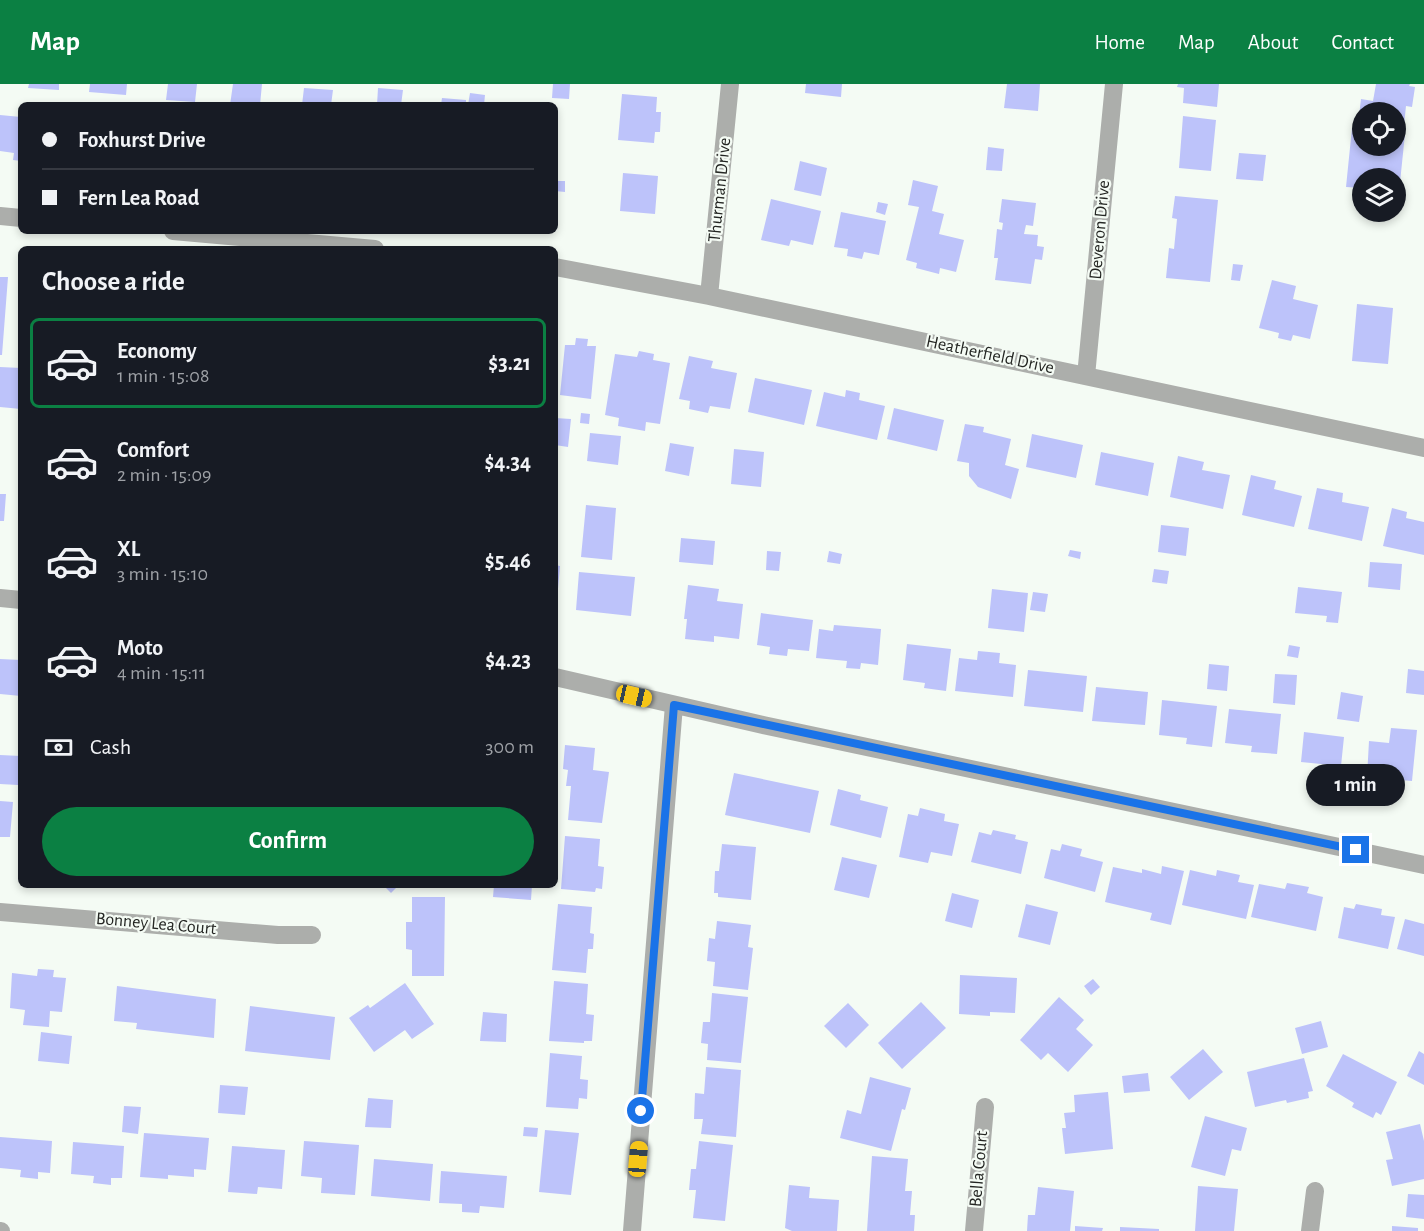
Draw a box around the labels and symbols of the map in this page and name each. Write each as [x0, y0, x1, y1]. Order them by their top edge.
street label: Thurman Drive [706, 137, 734, 243]
street label: Deveron Drive [1087, 180, 1113, 280]
street label: Heatherfield Drive [924, 333, 1056, 377]
car [614, 683, 654, 709]
callout: 1 min [1306, 763, 1406, 805]
route end [1342, 836, 1369, 863]
street label: Bonney Lea Court [95, 910, 217, 938]
route start [627, 1097, 654, 1124]
street label: Bella Court [967, 1130, 991, 1208]
car [627, 1140, 649, 1178]

